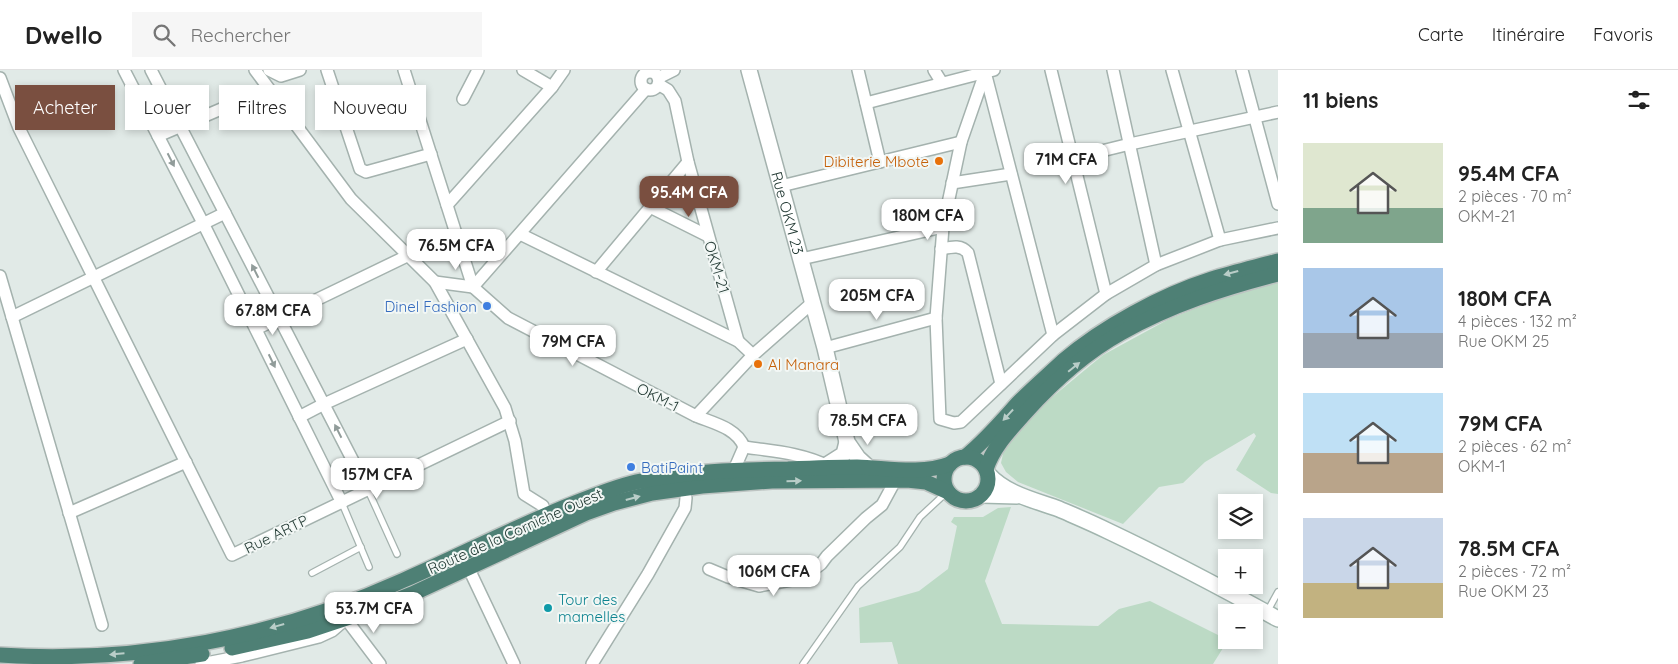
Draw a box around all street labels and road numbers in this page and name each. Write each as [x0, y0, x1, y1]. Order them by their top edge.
street label: Rue OKM 23 [768, 169, 808, 257]
street label: OKM-21 [700, 239, 734, 295]
street label: OKM-1 [634, 378, 682, 416]
street label: Route de la Corniche Ouest [425, 484, 605, 578]
street label: Rue ARTP [241, 510, 311, 558]

